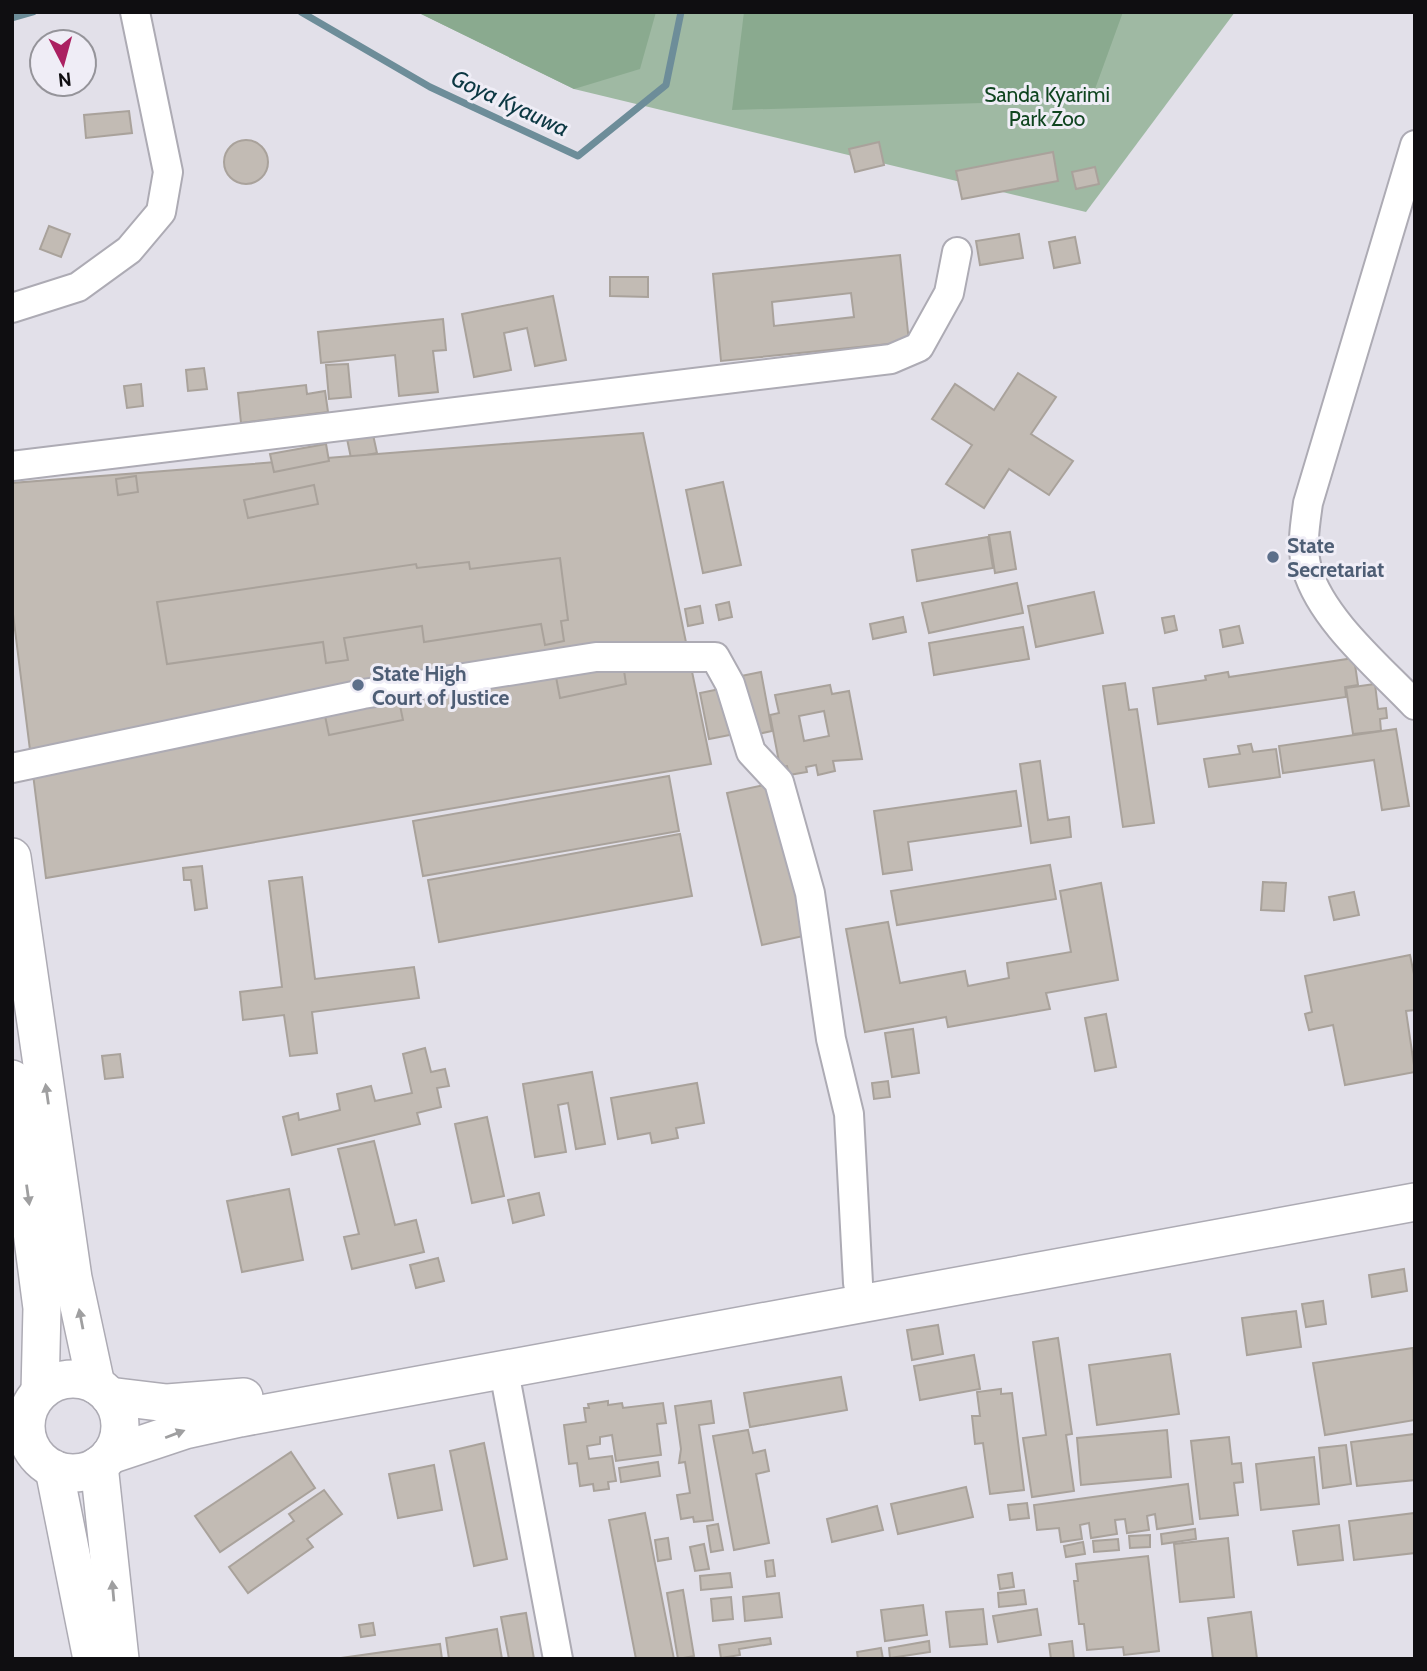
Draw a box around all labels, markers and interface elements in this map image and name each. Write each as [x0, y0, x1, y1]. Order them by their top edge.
north arrow [28, 28, 98, 98]
water label: Goya Kyauwa [447, 64, 573, 142]
text: N [57, 67, 73, 92]
park label: Sanda Kyarimi Park Zoo [984, 82, 1110, 131]
place label: State Secretariat [1287, 533, 1384, 582]
marker: State Secretariat [1265, 549, 1281, 565]
place label: State High Court of Justice [372, 661, 510, 710]
marker: State High Court of Justice [350, 677, 366, 693]
one-way arrow [41, 1083, 52, 1105]
one-way arrow [22, 1184, 33, 1206]
one-way arrow [75, 1308, 86, 1330]
one-way arrow [165, 1428, 186, 1439]
one-way arrow [107, 1580, 118, 1602]

